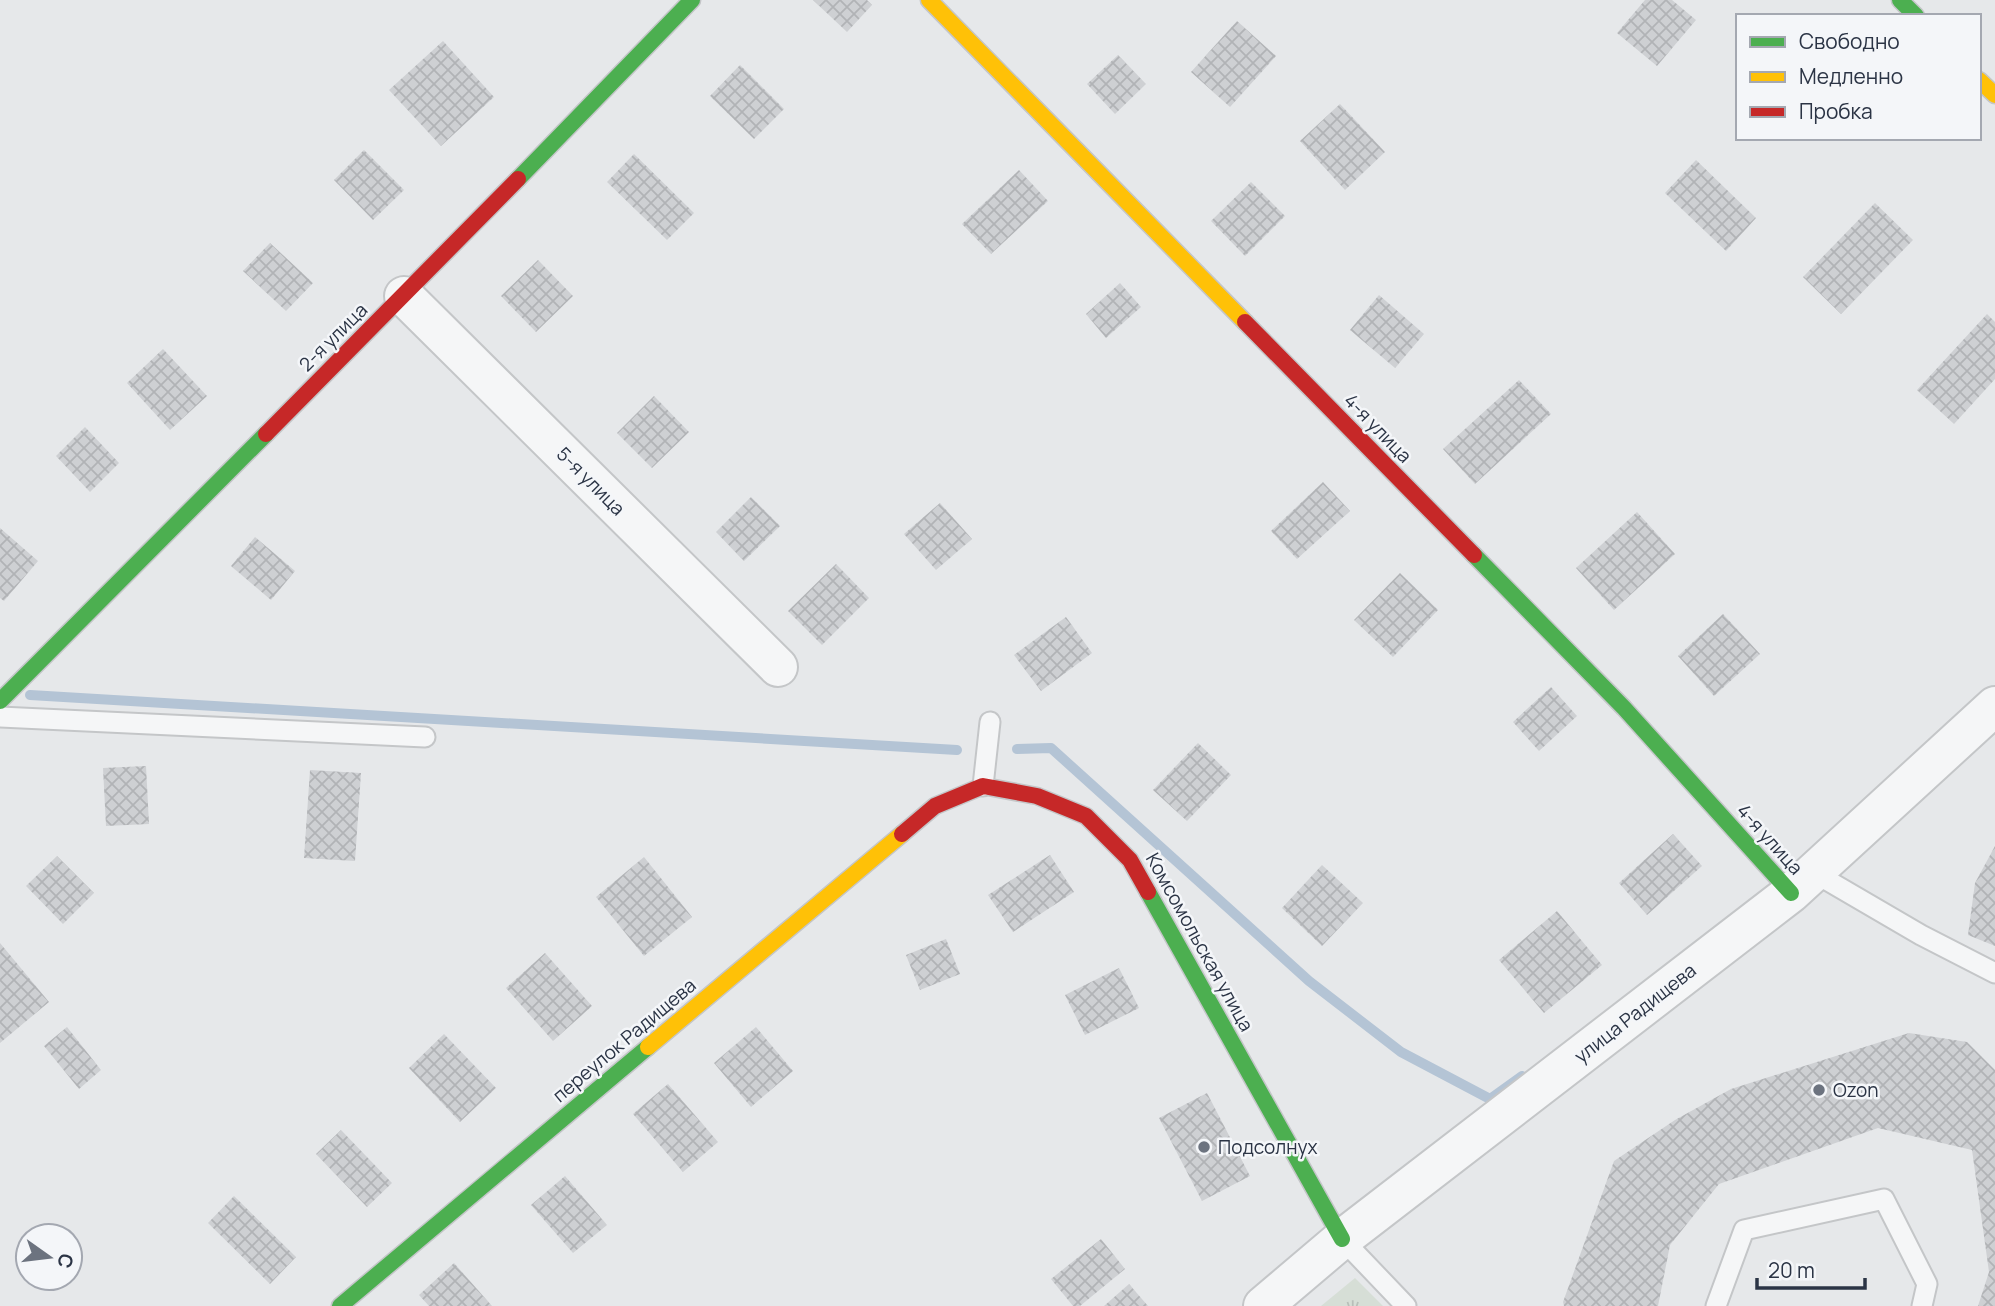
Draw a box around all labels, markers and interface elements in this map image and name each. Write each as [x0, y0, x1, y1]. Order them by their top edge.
legend [1736, 14, 1981, 140]
text: Свободно [1799, 27, 1900, 55]
text: Медленно [1799, 62, 1903, 90]
text: Пробка [1799, 97, 1873, 125]
street label: 2-я улица [293, 297, 373, 377]
street label: 4-я улица [1338, 388, 1418, 468]
street label: 5-я улица [551, 441, 631, 521]
street label: 4-я улица [1731, 798, 1809, 880]
street label: Комсомольская улица [1140, 848, 1260, 1036]
street label: улица Радищева [1569, 957, 1701, 1069]
street label: переулок Радищева [547, 972, 701, 1108]
place label: Ozon [1833, 1077, 1879, 1103]
marker: Ozon [1811, 1082, 1827, 1098]
place label: Подсолнух [1218, 1134, 1317, 1160]
marker: Подсолнух [1196, 1139, 1212, 1155]
north arrow [14, 1222, 84, 1292]
scale bar [1757, 1246, 1866, 1290]
text: С [51, 1251, 80, 1271]
text: 20 m [1768, 1256, 1815, 1284]

